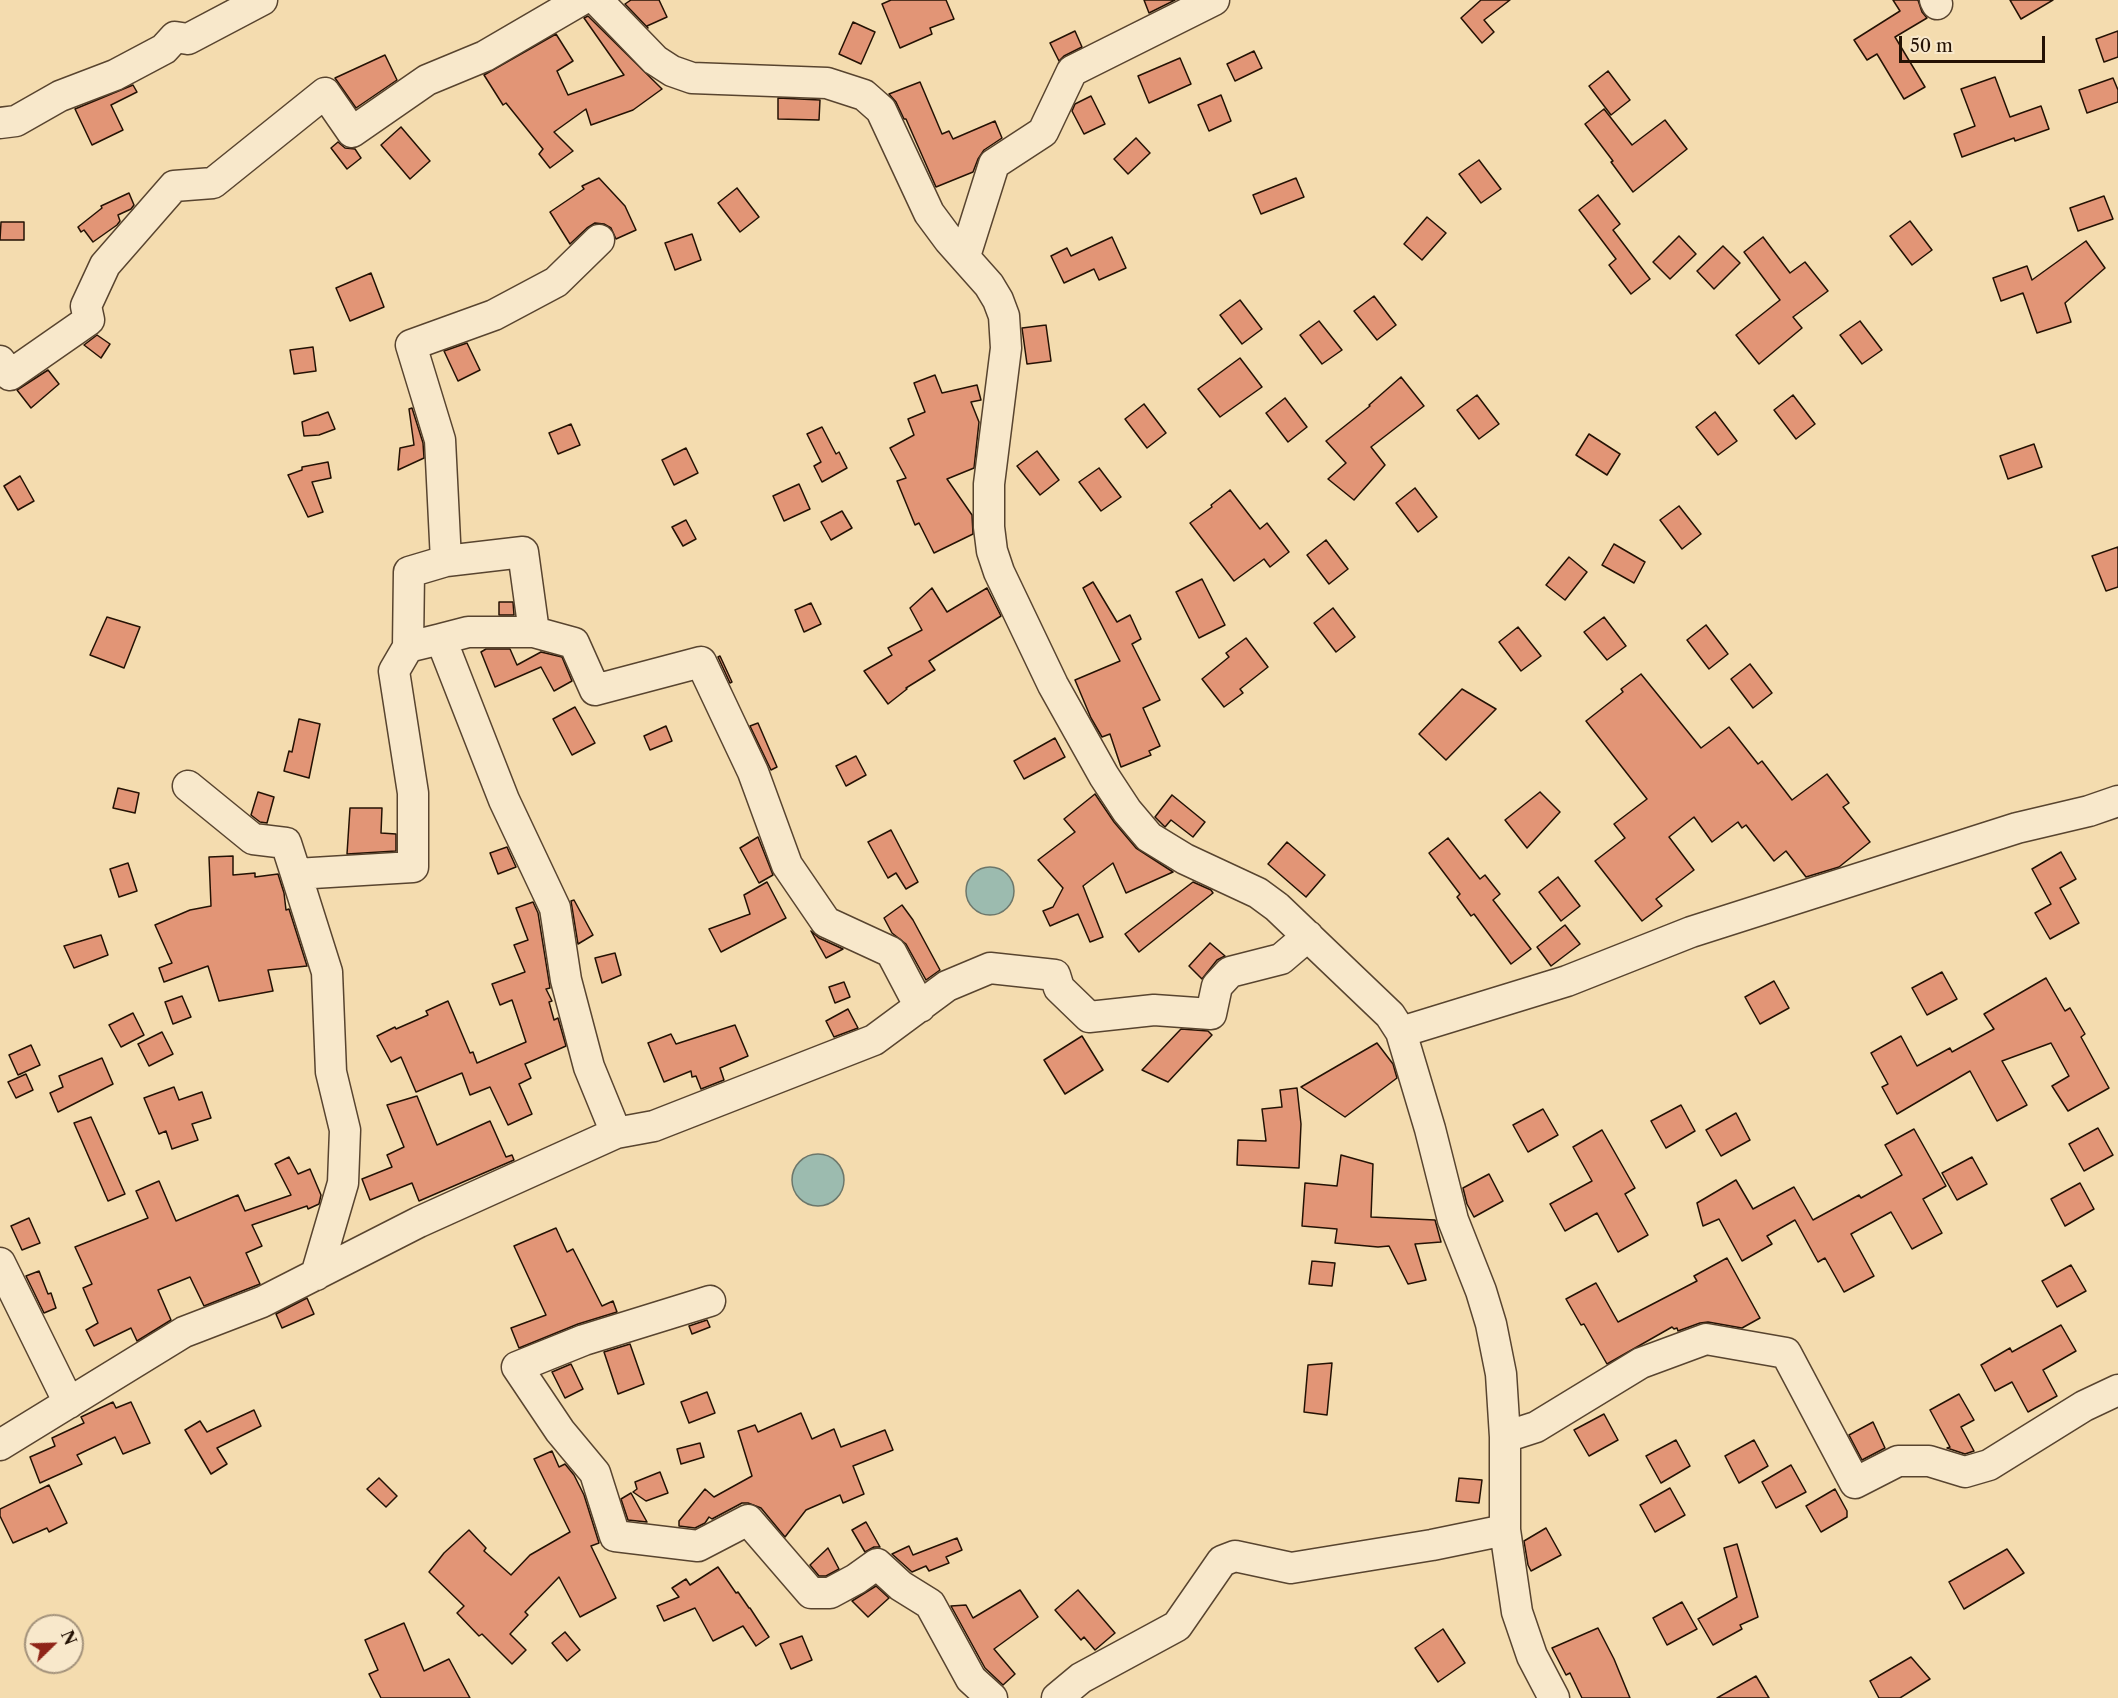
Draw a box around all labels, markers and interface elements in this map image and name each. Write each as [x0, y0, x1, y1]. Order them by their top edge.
scale bar [1902, 24, 2048, 62]
text: 50 m [1910, 35, 1953, 57]
north arrow [24, 1614, 84, 1674]
text: N [57, 1627, 81, 1648]

